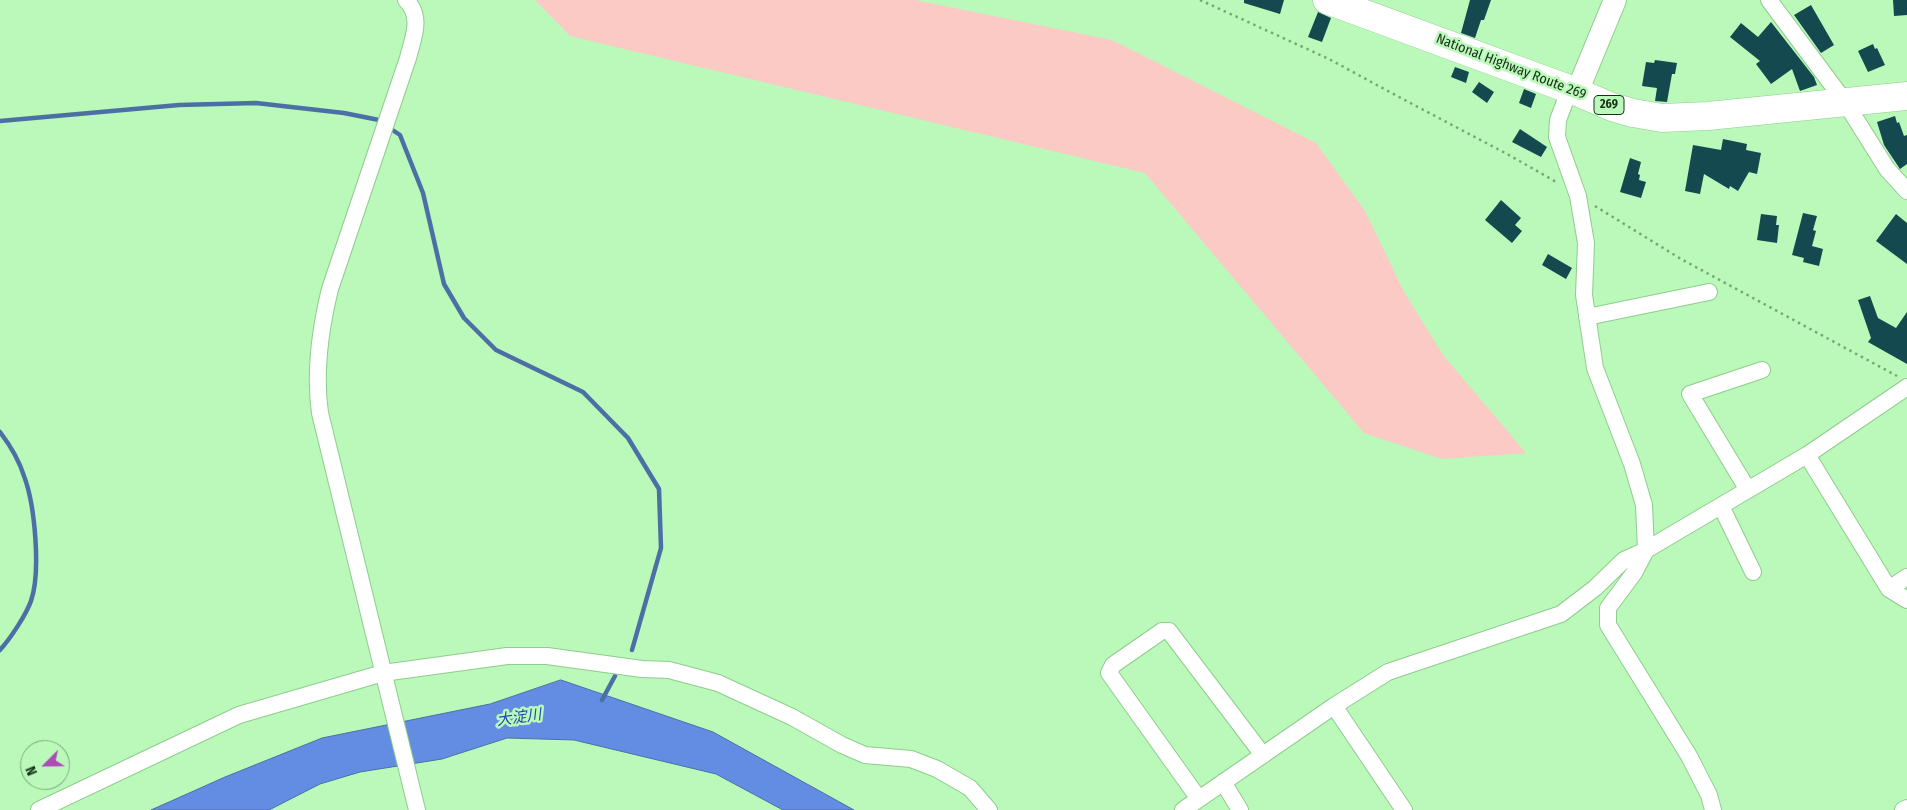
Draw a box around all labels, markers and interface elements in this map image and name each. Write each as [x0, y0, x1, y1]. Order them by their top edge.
street label: National Highway Route 269 [1434, 31, 1588, 103]
road number: 269 [1594, 96, 1624, 114]
water label: 大淀川 [495, 706, 543, 730]
north arrow [20, 740, 70, 790]
text: N [22, 763, 41, 778]

